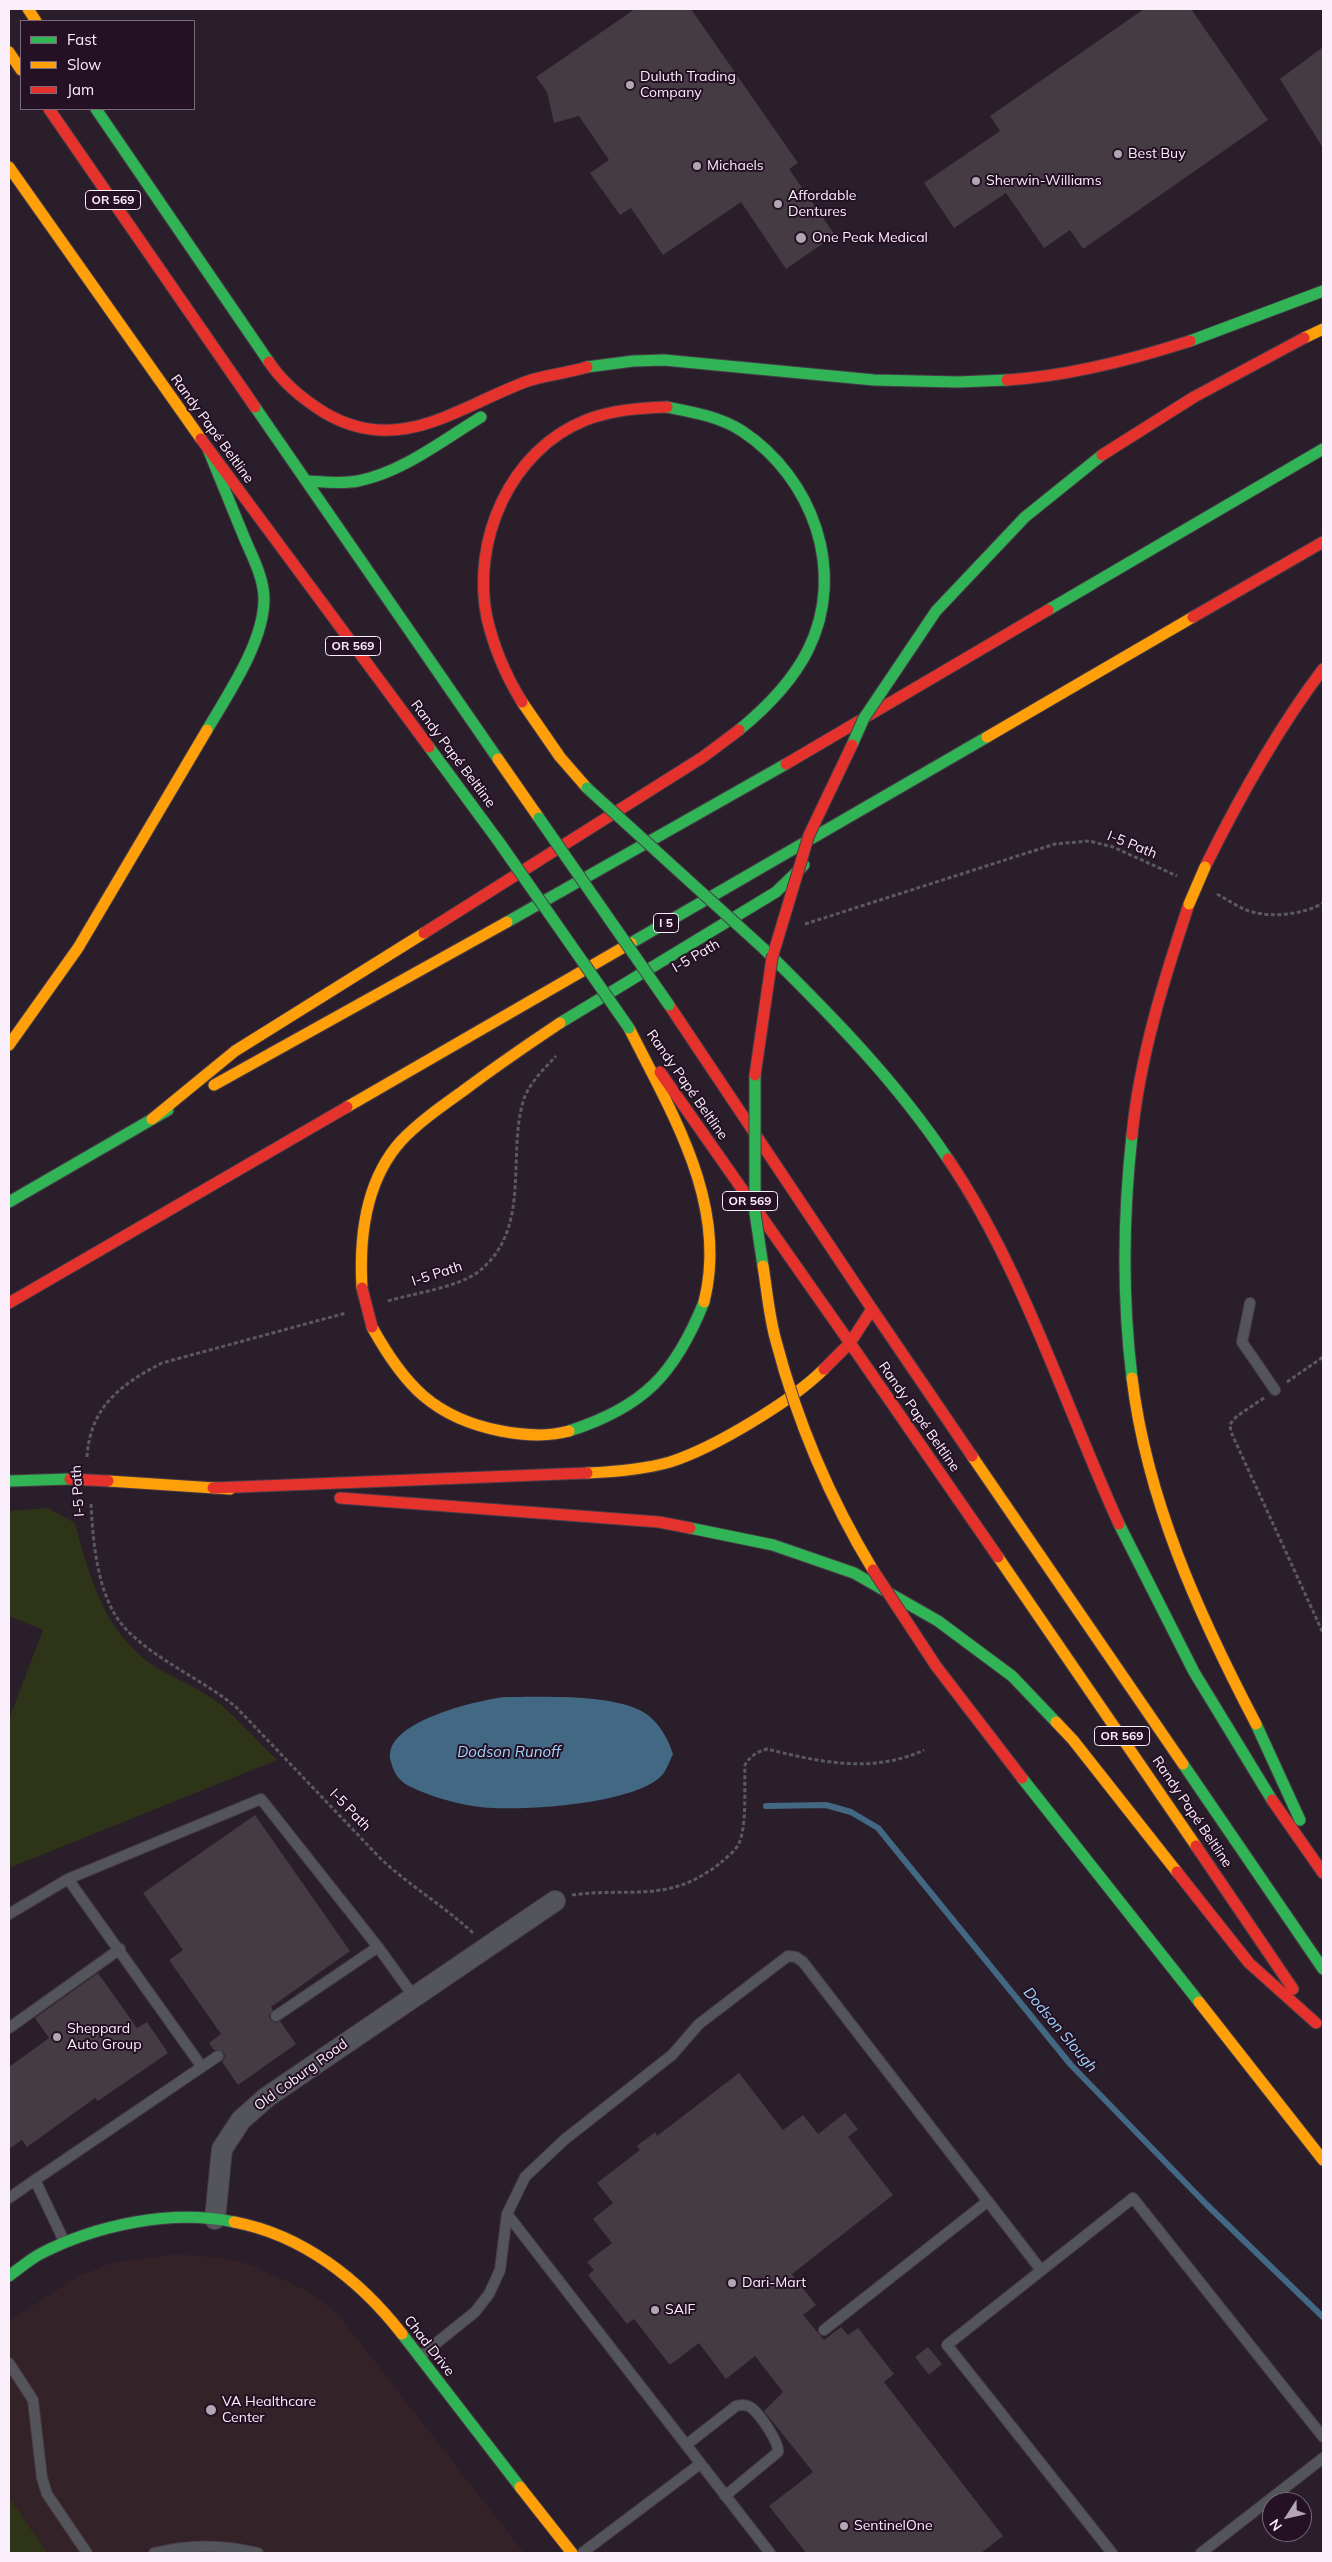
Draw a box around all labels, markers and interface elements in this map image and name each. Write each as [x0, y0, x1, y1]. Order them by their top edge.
legend [20, 20, 195, 110]
text: Fast [67, 30, 97, 49]
text: Slow [67, 55, 101, 74]
place label: Duluth Trading Company [640, 69, 736, 102]
marker: Duluth Trading Company [624, 79, 636, 91]
text: Jam [67, 80, 94, 99]
place label: Best Buy [1128, 146, 1186, 162]
marker: Best Buy [1112, 148, 1124, 160]
place label: Michaels [707, 158, 764, 174]
marker: Michaels [691, 160, 703, 172]
place label: Sherwin-Williams [986, 173, 1102, 189]
marker: Sherwin-Williams [970, 175, 982, 187]
place label: Affordable Dentures [788, 188, 856, 220]
road number: OR 569 [86, 190, 140, 210]
marker: Affordable Dentures [772, 198, 784, 210]
place label: One Peak Medical [812, 230, 928, 246]
marker: One Peak Medical [794, 231, 808, 245]
street label: Randy Papé Beltline [167, 371, 257, 487]
road number: OR 569 [326, 636, 380, 656]
street label: Randy Papé Beltline [407, 697, 499, 811]
street label: I-5 Path [1105, 827, 1159, 863]
road number: I 5 [654, 914, 678, 932]
street label: I-5 Path [669, 936, 723, 976]
street label: Randy Papé Beltline [643, 1027, 731, 1143]
road number: OR 569 [722, 1192, 778, 1210]
street label: I-5 Path [410, 1258, 464, 1290]
street label: Randy Papé Beltline [875, 1359, 963, 1475]
street label: I-5 Path [68, 1465, 88, 1517]
road number: OR 569 [1094, 1726, 1150, 1745]
water label: Dodson Runoff [457, 1743, 561, 1761]
street label: Randy Papé Beltline [1149, 1753, 1235, 1871]
street label: I-5 Path [326, 1785, 374, 1835]
water label: Dodson Slough [1019, 1984, 1101, 2076]
place label: Sheppard Auto Group [67, 2021, 142, 2054]
marker: Sheppard Auto Group [51, 2031, 63, 2043]
street label: Old Coburg Road [251, 2036, 351, 2114]
place label: Dari-Mart [742, 2275, 806, 2291]
marker: Dari-Mart [726, 2277, 738, 2289]
place label: SAIF [665, 2302, 695, 2318]
marker: SAIF [649, 2304, 661, 2316]
street label: Chad Drive [400, 2312, 458, 2380]
place label: VA Healthcare Center [222, 2394, 316, 2426]
marker: VA Healthcare Center [204, 2403, 218, 2417]
north arrow [1262, 2492, 1312, 2542]
text: N [1265, 2516, 1286, 2535]
place label: SentinelOne [854, 2518, 933, 2534]
marker: SentinelOne [838, 2520, 850, 2532]

